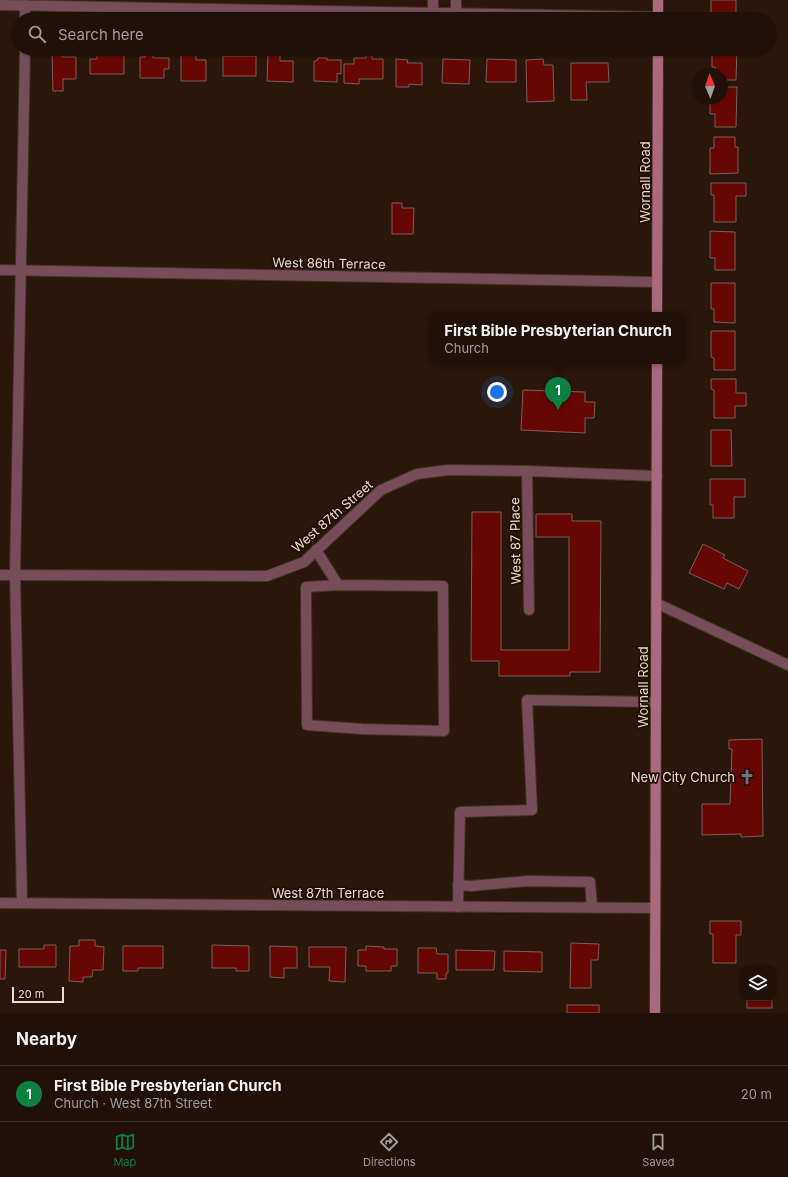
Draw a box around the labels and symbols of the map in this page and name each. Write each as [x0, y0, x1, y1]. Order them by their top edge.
north arrow [692, 68, 728, 104]
street label: Wornall Road [637, 141, 653, 223]
street label: West 86th Terrace [272, 254, 386, 272]
pin: 1 [545, 377, 571, 410]
your location [487, 382, 507, 402]
street label: West 87th Street [288, 476, 376, 556]
street label: West 87 Place [506, 497, 524, 585]
street label: Wornall Road [635, 646, 651, 728]
church icon: New City Church [738, 768, 756, 786]
place label: New City Church [631, 769, 735, 785]
street label: West 87th Terrace [272, 885, 384, 901]
scale bar [12, 985, 64, 1004]

